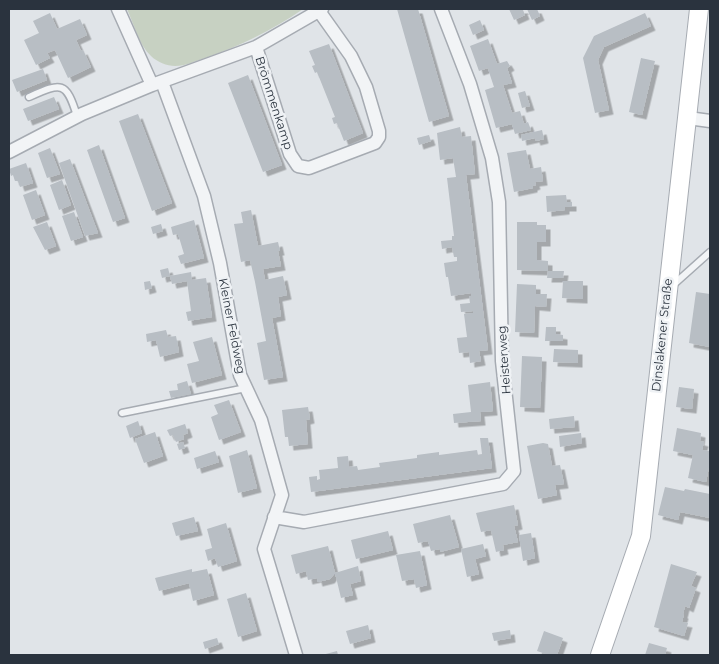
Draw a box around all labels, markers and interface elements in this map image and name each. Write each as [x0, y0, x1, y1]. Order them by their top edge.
street label: Brömmenkamp [252, 54, 297, 151]
street label: Kleiner Feldweg [216, 277, 249, 375]
street label: Dinslakener Straße [648, 278, 675, 392]
street label: Heisterweg [494, 325, 513, 395]

